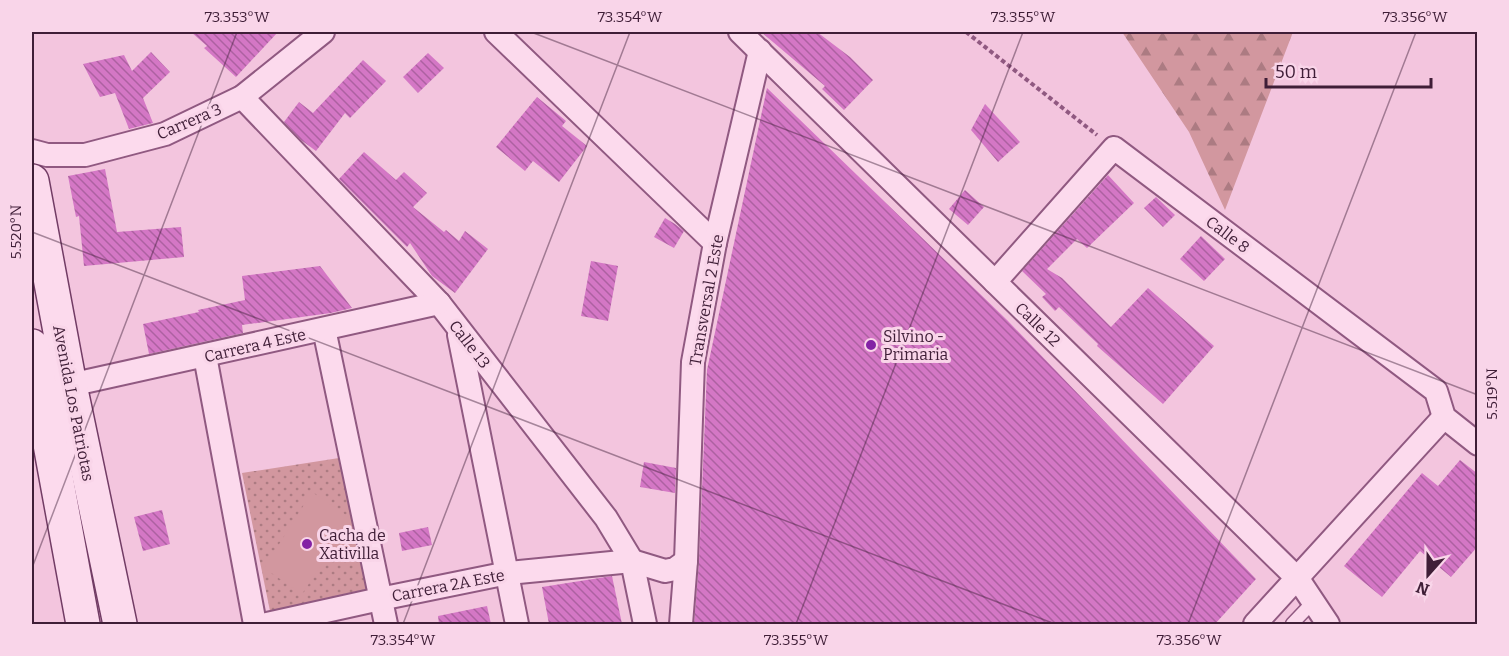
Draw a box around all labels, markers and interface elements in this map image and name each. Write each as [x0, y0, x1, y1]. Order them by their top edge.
text: 73.353°W [204, 8, 270, 26]
text: 73.354°W [598, 8, 663, 26]
text: 73.355°W [991, 8, 1056, 26]
text: 73.356°W [1382, 8, 1448, 26]
scale bar [1266, 51, 1431, 89]
text: 50 m [1275, 61, 1317, 83]
street label: Carrera 3 [154, 99, 225, 144]
text: 5.520°N [7, 205, 25, 259]
street label: Calle 8 [1202, 212, 1253, 257]
street label: Transversal 2 Este [686, 233, 727, 367]
street label: Calle 12 [1011, 298, 1064, 350]
street label: Calle 13 [445, 317, 494, 372]
street label: Avenida Los Patriotas [49, 323, 98, 483]
street label: Carrera 4 Este [202, 325, 308, 366]
place label: Silvino - Primaria [883, 327, 948, 364]
marker: Silvino - Primaria [864, 338, 878, 352]
text: 5.519°N [1483, 368, 1501, 420]
place label: Cacha de Xativilla [319, 526, 386, 563]
marker: Cacha de Xativilla [300, 537, 314, 551]
north arrow [1398, 545, 1458, 605]
street label: Carrera 2A Este [390, 565, 506, 606]
text: N [1414, 577, 1432, 600]
text: 73.354°W [371, 631, 436, 649]
text: 73.355°W [764, 631, 829, 649]
text: 73.356°W [1156, 631, 1222, 649]

